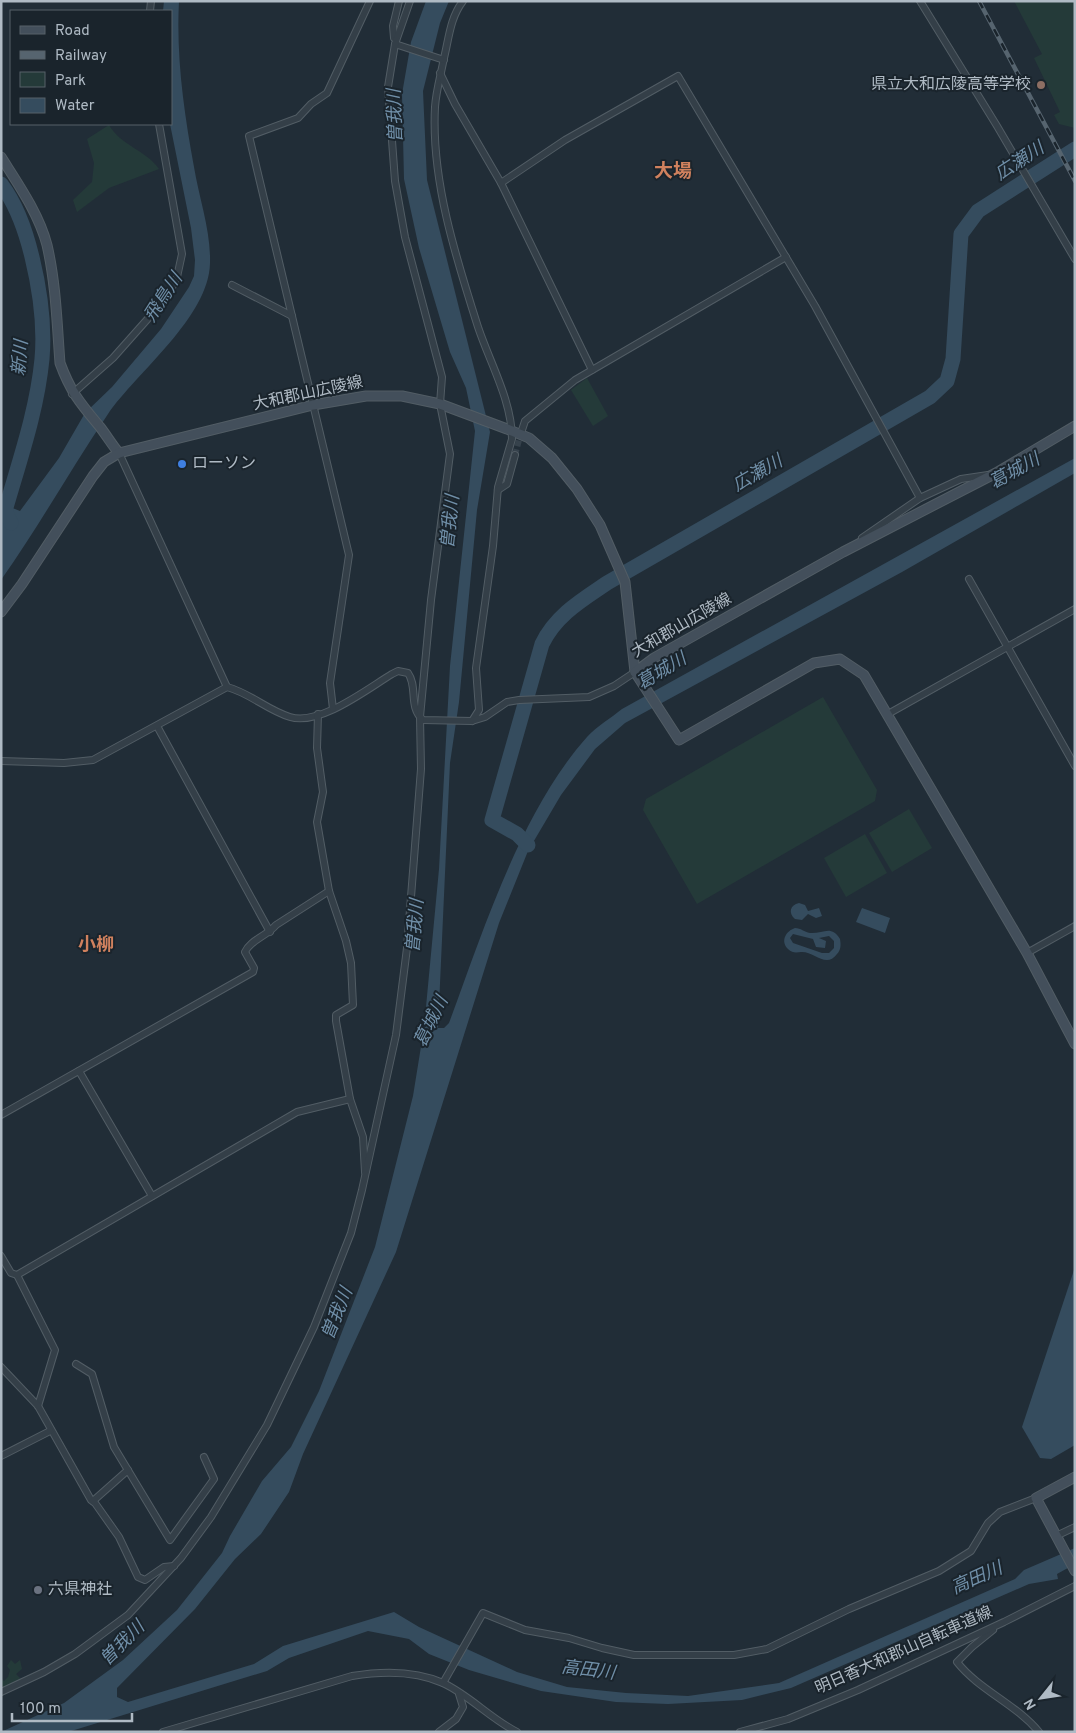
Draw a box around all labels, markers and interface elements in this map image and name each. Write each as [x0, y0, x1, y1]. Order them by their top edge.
legend [10, 10, 172, 125]
text: Road [55, 22, 90, 41]
text: Railway [55, 47, 107, 66]
text: Park [55, 72, 86, 91]
place label: 県立大和広陵高等学校 [871, 75, 1031, 95]
marker: 県立大和広陵高等学校 [1035, 79, 1047, 91]
water label: 曽我川 [383, 87, 408, 143]
text: Water [55, 97, 95, 116]
water label: 広瀬川 [991, 137, 1051, 186]
district label: 大場 [654, 160, 692, 184]
water label: 飛鳥川 [140, 267, 189, 327]
water label: 新川 [8, 337, 34, 377]
street label: 大和郡山広陵線 [251, 373, 365, 415]
water label: 葛城川 [986, 448, 1046, 495]
water label: 広瀬川 [729, 450, 789, 497]
place label: ローソン [192, 454, 256, 474]
marker: ローソン [176, 458, 188, 470]
water label: 曽我川 [437, 492, 465, 550]
street label: 大和郡山広陵線 [628, 589, 736, 663]
water label: 葛城川 [633, 647, 693, 696]
water label: 曽我川 [402, 896, 430, 954]
district label: 小柳 [78, 934, 114, 957]
water label: 葛城川 [410, 991, 455, 1051]
water label: 曽我川 [317, 1283, 360, 1343]
water label: 高田川 [948, 1557, 1008, 1600]
place label: 六県神社 [48, 1580, 112, 1600]
marker: 六県神社 [32, 1584, 44, 1596]
street label: 明日香大和郡山自転車道線 [812, 1603, 996, 1699]
water label: 曽我川 [96, 1615, 152, 1671]
water label: 高田川 [560, 1656, 618, 1686]
north arrow [1016, 1673, 1066, 1723]
scale bar [12, 1690, 132, 1722]
text: N [1021, 1695, 1041, 1712]
text: 100 m [20, 1700, 61, 1719]

